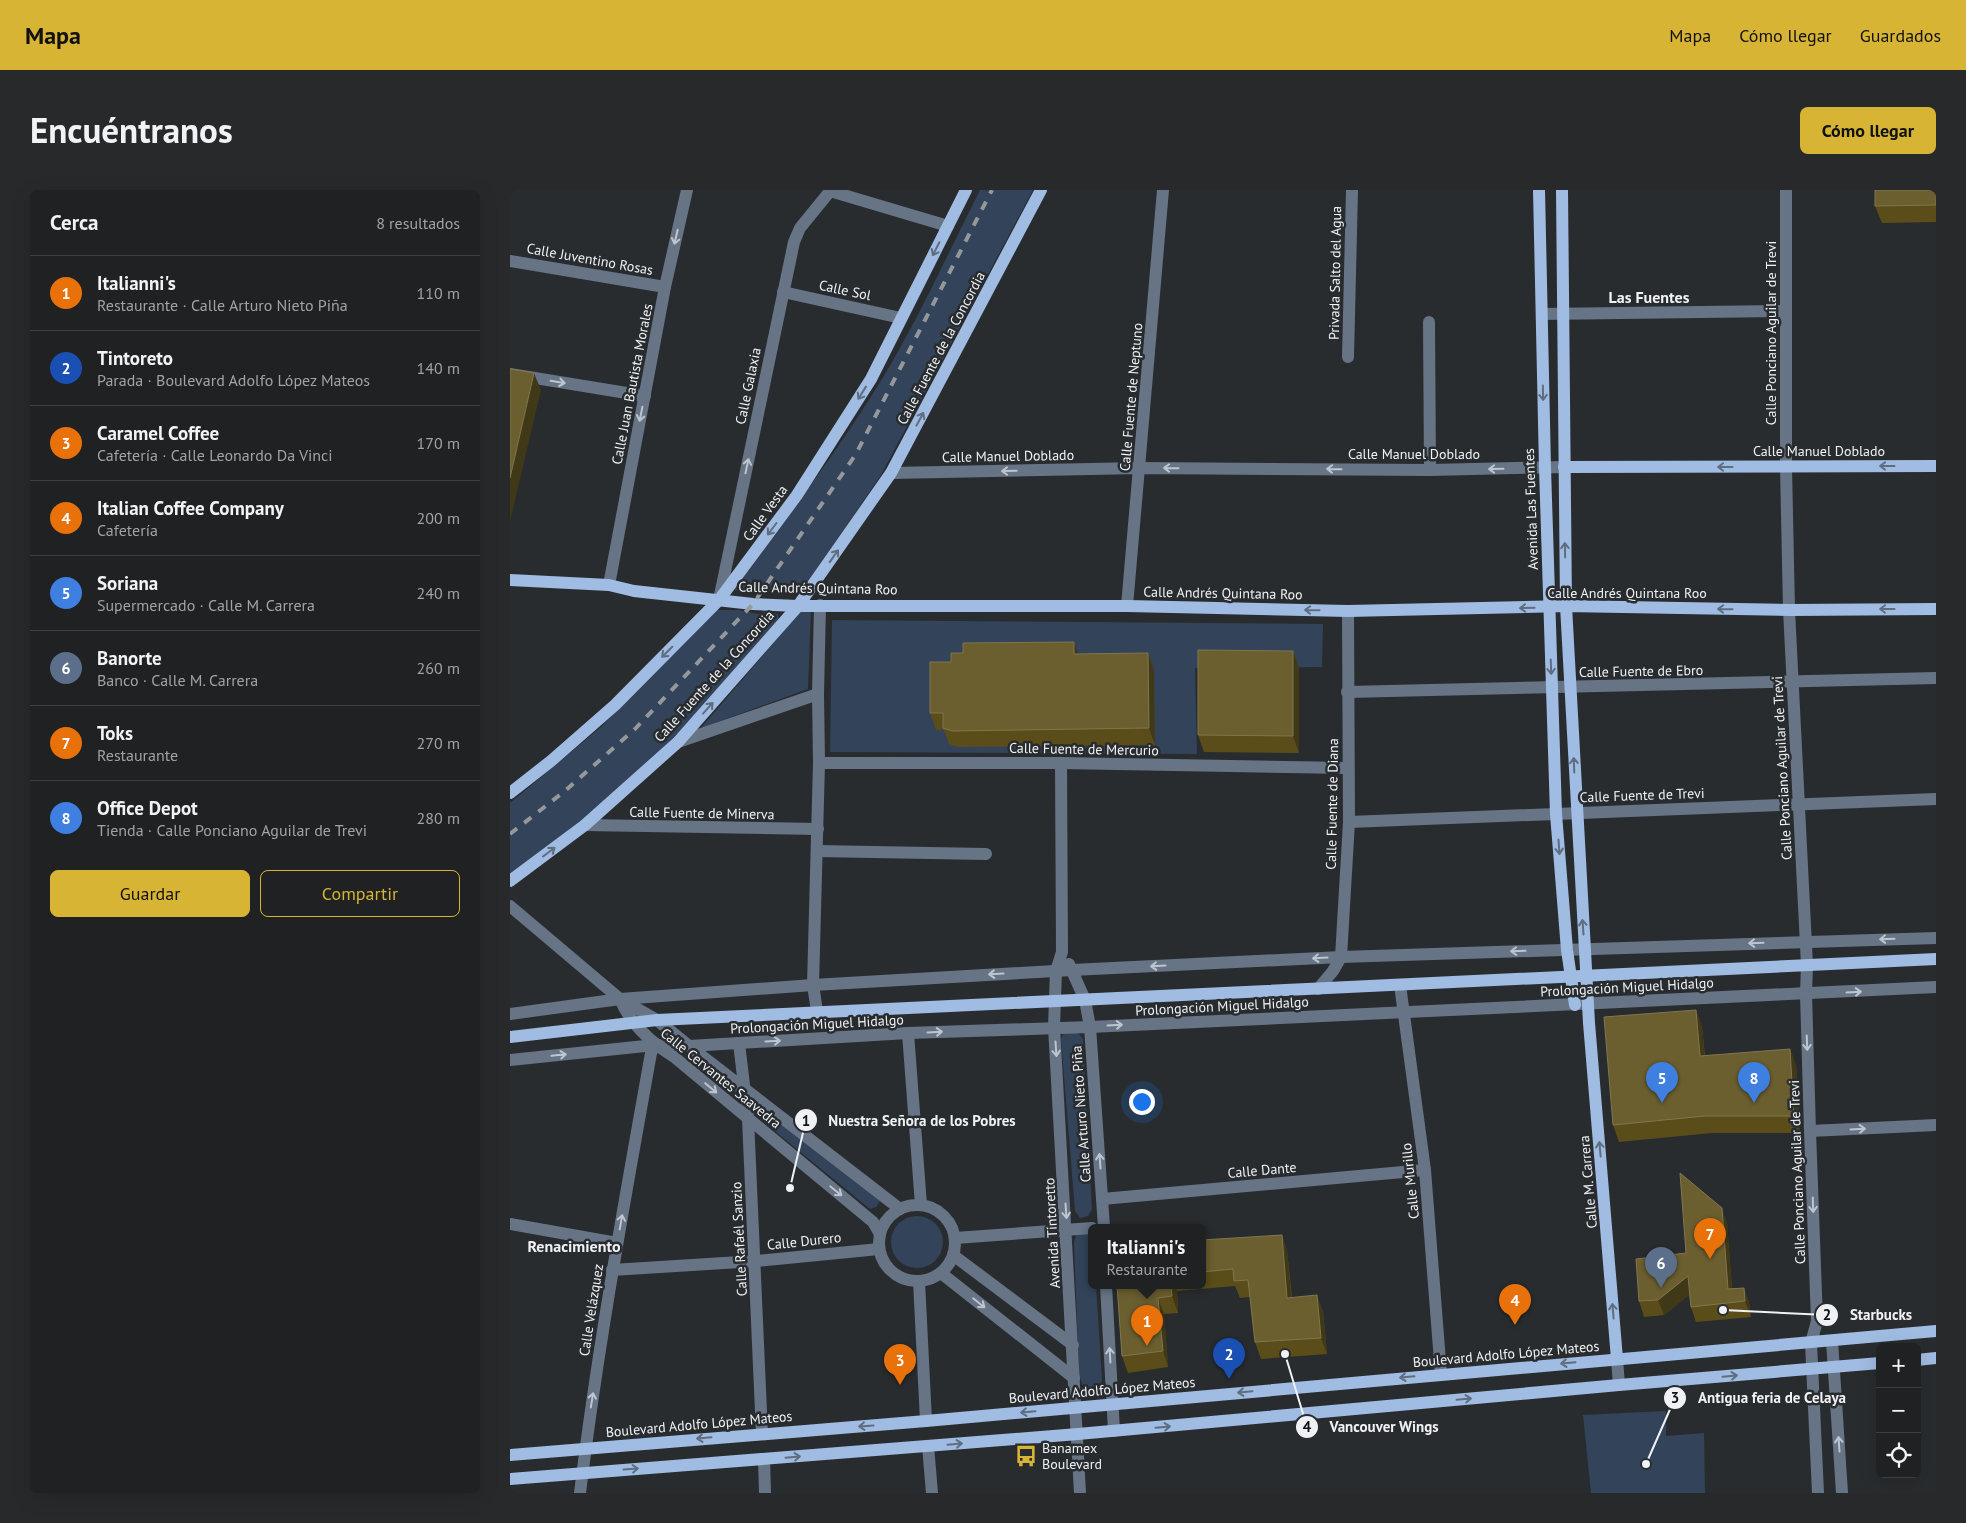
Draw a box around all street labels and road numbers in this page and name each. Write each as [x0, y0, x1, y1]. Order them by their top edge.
street label: Privada Salto del Agua [1325, 206, 1345, 340]
street label: Calle Juventino Rosas [525, 239, 655, 279]
street label: Calle Ponciano Aguilar de Trevi [1762, 241, 1780, 425]
street label: Calle Fuente de la Concordia [893, 268, 989, 428]
street label: Calle Sol [817, 276, 873, 304]
street label: Calle Juan Bautista Morales [608, 302, 656, 466]
street label: Calle Fuente de Neptuno [1116, 322, 1146, 472]
street label: Calle Galaxia [731, 346, 765, 426]
street label: Calle Manuel Doblado [1753, 442, 1885, 460]
street label: Calle Manuel Doblado [1348, 445, 1480, 463]
street label: Calle Manuel Doblado [942, 446, 1074, 466]
street label: Avenida Las Fuentes [1520, 448, 1542, 570]
street label: Calle Vesta [739, 481, 791, 545]
street label: Calle Andrés Quintana Roo [738, 578, 898, 598]
street label: Calle Andrés Quintana Roo [1143, 583, 1303, 603]
street label: Calle Andrés Quintana Roo [1547, 584, 1707, 602]
street label: Calle Fuente de la Concordia [650, 606, 778, 746]
street label: Calle Fuente de Ebro [1579, 661, 1703, 681]
street label: Calle Ponciano Aguilar de Trevi [1768, 675, 1796, 861]
street label: Calle Fuente de Diana [1322, 738, 1342, 870]
street label: Calle Fuente de Mercurio [1009, 739, 1159, 759]
street label: Calle Fuente de Trevi [1579, 784, 1705, 806]
street label: Calle Fuente de Minerva [629, 803, 775, 823]
street label: Prolongación Miguel Hidalgo [1540, 973, 1714, 1001]
street label: Prolongación Miguel Hidalgo [1135, 992, 1309, 1020]
street label: Prolongación Miguel Hidalgo [730, 1010, 904, 1038]
street label: Calle Cervantes Saavedra [657, 1024, 785, 1132]
street label: Calle Arturo Nieto Piña [1067, 1045, 1095, 1183]
street label: Calle Ponciano Aguilar de Trevi [1785, 1080, 1809, 1264]
street label: Calle M. Carrera [1575, 1135, 1601, 1229]
street label: Calle Murillo [1397, 1142, 1423, 1220]
street label: Calle Dante [1227, 1158, 1297, 1182]
street label: Avenida Tintoretto [1040, 1177, 1064, 1289]
street label: Calle Rafaél Sanzio [727, 1181, 751, 1297]
street label: Calle Durero [766, 1228, 842, 1254]
street label: Calle Velázquez [575, 1263, 607, 1357]
street label: Boulevard Adolfo López Mateos [1412, 1337, 1600, 1371]
street label: Boulevard Adolfo López Mateos [1008, 1373, 1196, 1407]
street label: Boulevard Adolfo López Mateos [605, 1407, 793, 1441]

